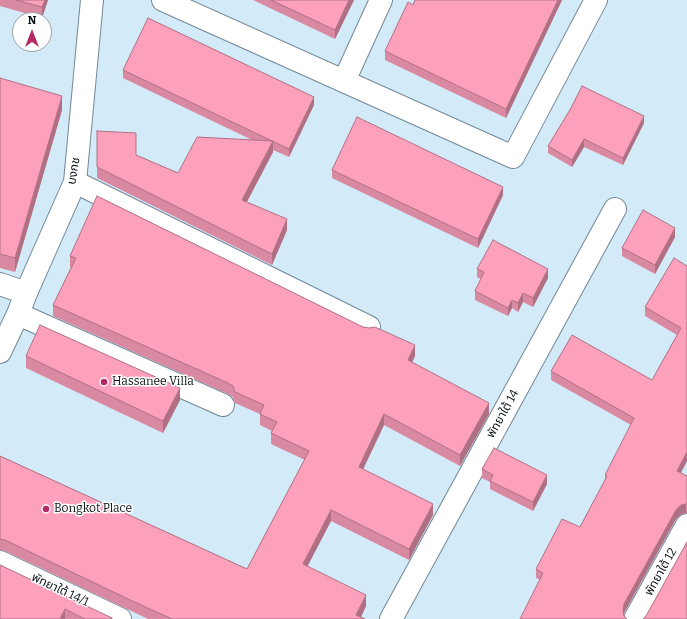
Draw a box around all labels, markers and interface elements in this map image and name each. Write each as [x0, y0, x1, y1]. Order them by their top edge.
north arrow [12, 12, 52, 52]
text: N [28, 14, 36, 27]
street label: บงกช [65, 156, 83, 186]
place label: Hassanee Villa [112, 375, 194, 389]
marker: Hassanee Villa [99, 377, 109, 387]
street label: พัทยาใต้ 14 [484, 387, 522, 441]
place label: Bongkot Place [54, 502, 132, 516]
marker: Bongkot Place [41, 504, 51, 514]
street label: พัทยาใต้ 12 [642, 546, 680, 598]
street label: พัทยาใต้ 14/1 [29, 570, 91, 610]

